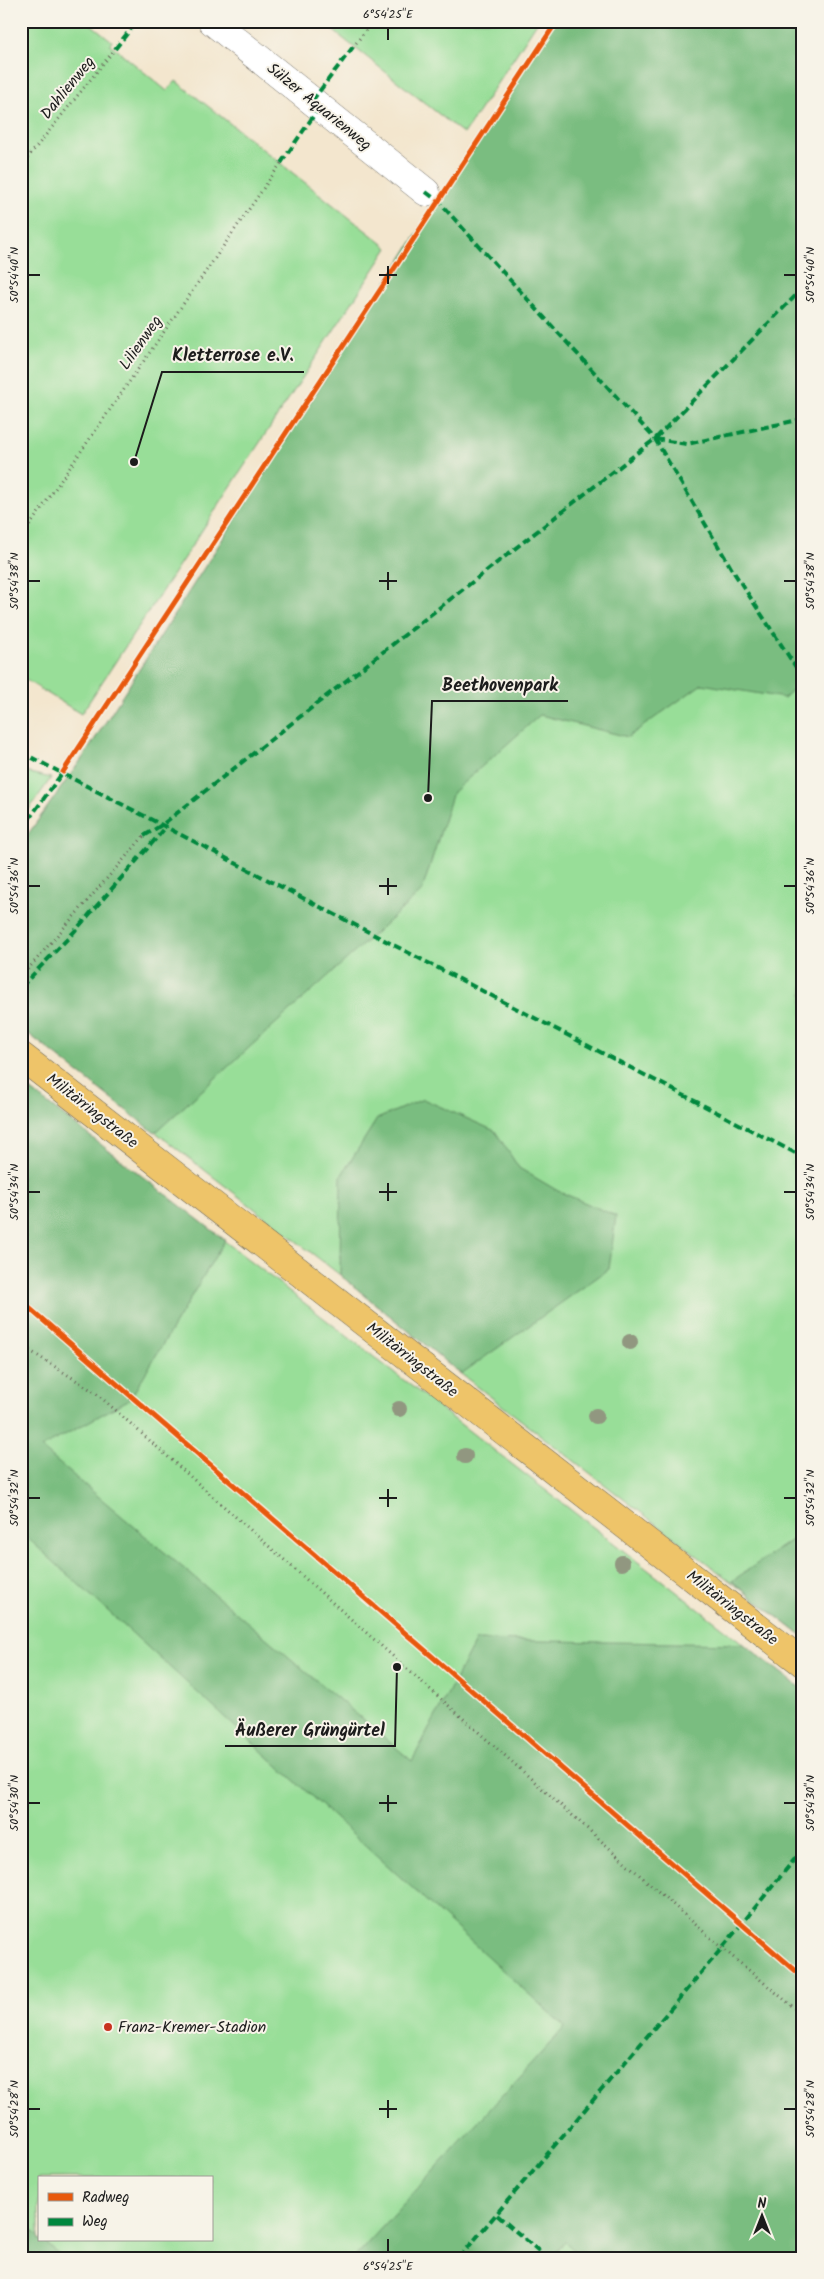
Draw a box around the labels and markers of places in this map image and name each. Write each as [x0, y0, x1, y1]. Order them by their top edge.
callout: Kletterrose e.V. [162, 339, 304, 372]
callout: Beethovenpark [432, 668, 568, 701]
callout: Äußerer Grüngürtel [225, 1713, 395, 1746]
place label: Franz-Kremer-Stadion [118, 2015, 266, 2040]
marker: Franz-Kremer-Stadion [102, 2021, 114, 2033]

